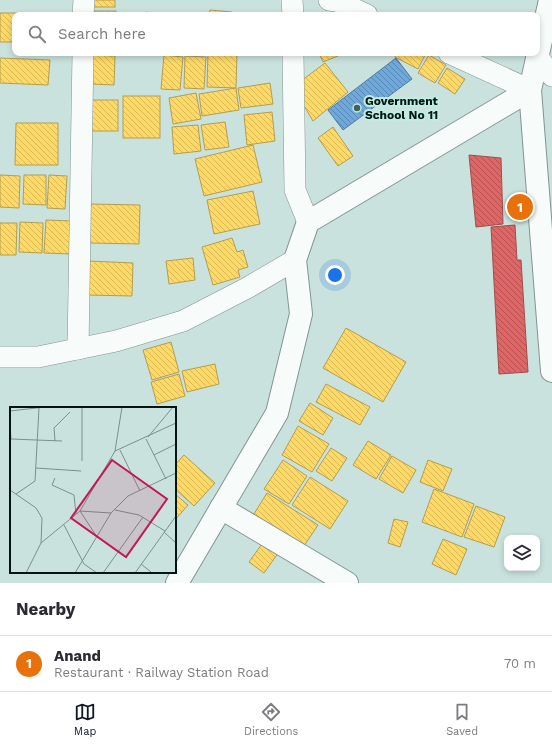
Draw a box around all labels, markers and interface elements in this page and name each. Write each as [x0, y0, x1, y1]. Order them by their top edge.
search box [12, 12, 540, 56]
icon: search [26, 23, 48, 45]
text: Search here [58, 25, 146, 43]
place label: Government School No 11 [365, 94, 439, 122]
marker: Government School No 11 [352, 103, 362, 113]
pin: 1 [507, 192, 533, 222]
your location [325, 265, 345, 285]
inset map [10, 407, 176, 573]
map controls [504, 535, 540, 571]
button: layers [504, 535, 540, 571]
text: Nearby [16, 599, 75, 619]
text: Anand [54, 647, 101, 665]
text: 1 [26, 656, 32, 671]
text: 70 m [504, 656, 536, 671]
text: Restaurant · Railway Station Road [54, 665, 269, 680]
tab: Map [74, 701, 96, 738]
tab: Directions [244, 701, 298, 738]
tab: Saved [446, 701, 478, 738]

